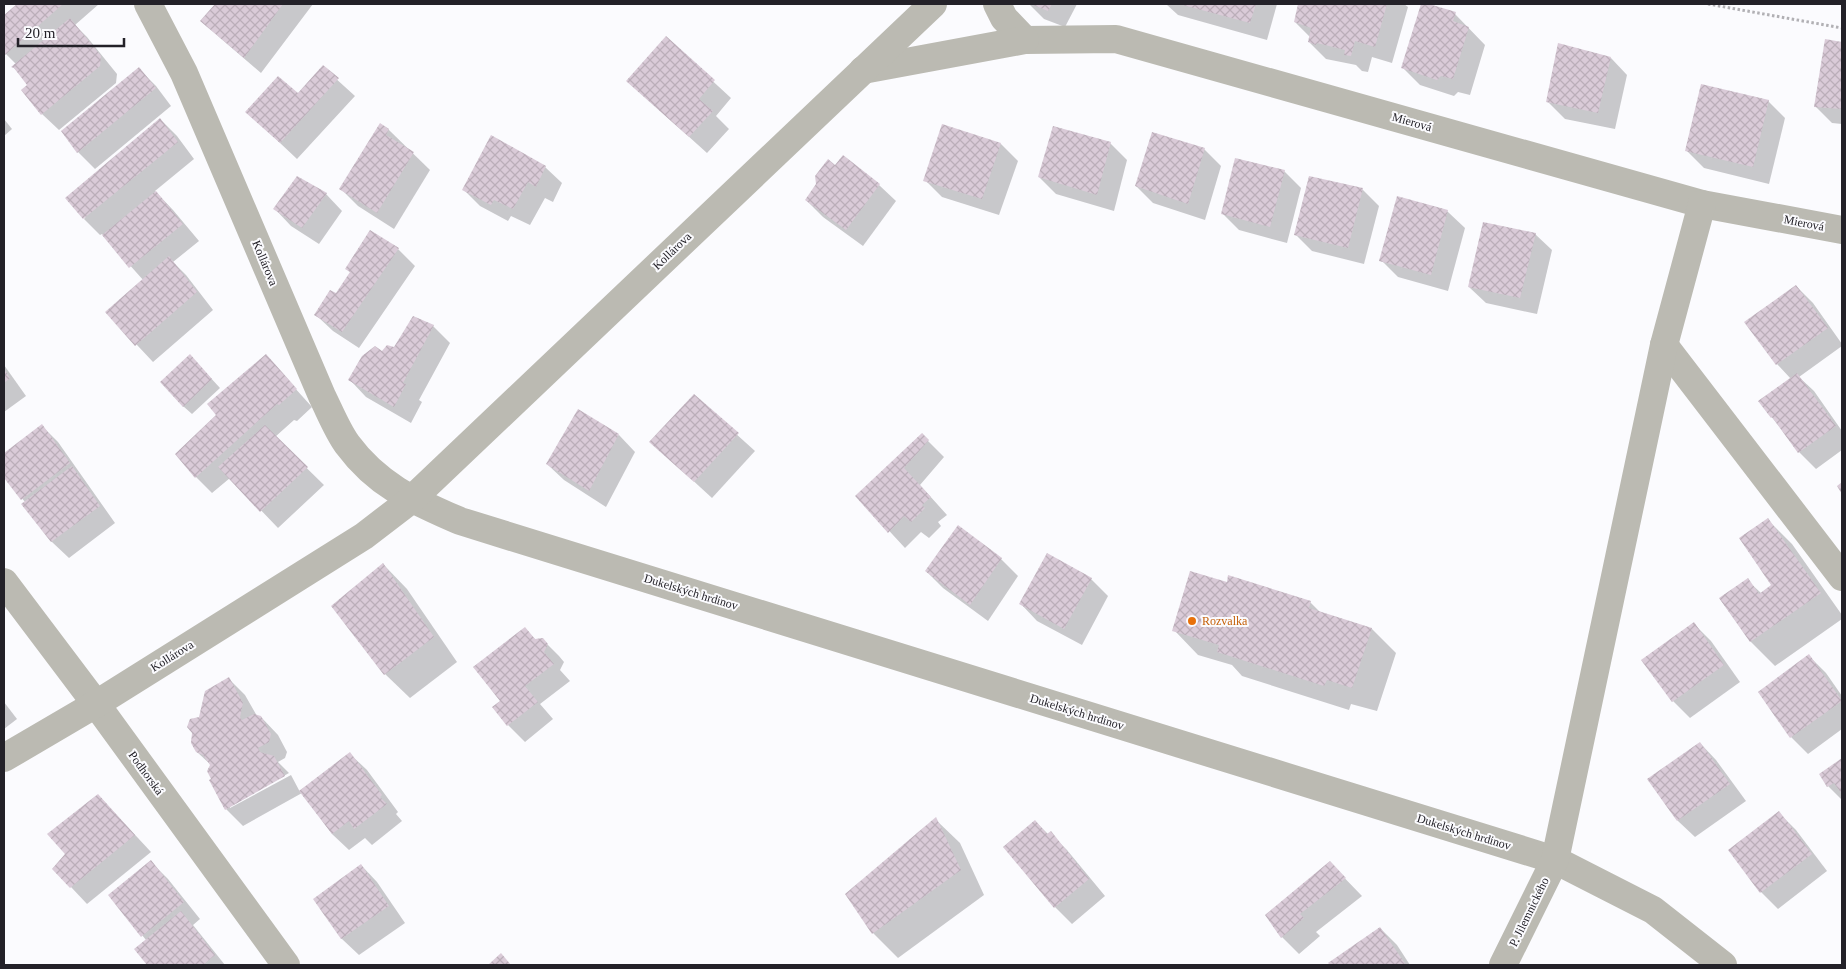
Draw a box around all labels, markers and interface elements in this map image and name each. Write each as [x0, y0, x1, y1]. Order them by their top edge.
scale bar [18, 15, 124, 47]
text: 20 m [25, 25, 56, 41]
street label: Mierová [1391, 110, 1434, 135]
street label: Mierová [1783, 212, 1826, 234]
street label: Kollárova [650, 229, 695, 273]
street label: Kollárova [249, 238, 281, 288]
street label: Dukelských hrdinov [642, 571, 740, 613]
place label: Rozvalka [1202, 614, 1248, 628]
marker: Rozvalka [1186, 615, 1198, 627]
street label: Kollárova [148, 637, 197, 675]
street label: Dukelských hrdinov [1028, 691, 1126, 733]
street label: Podhorská [125, 748, 167, 798]
street label: Dukelských hrdinov [1415, 811, 1513, 853]
street label: P. Jilemnického [1506, 875, 1552, 949]

